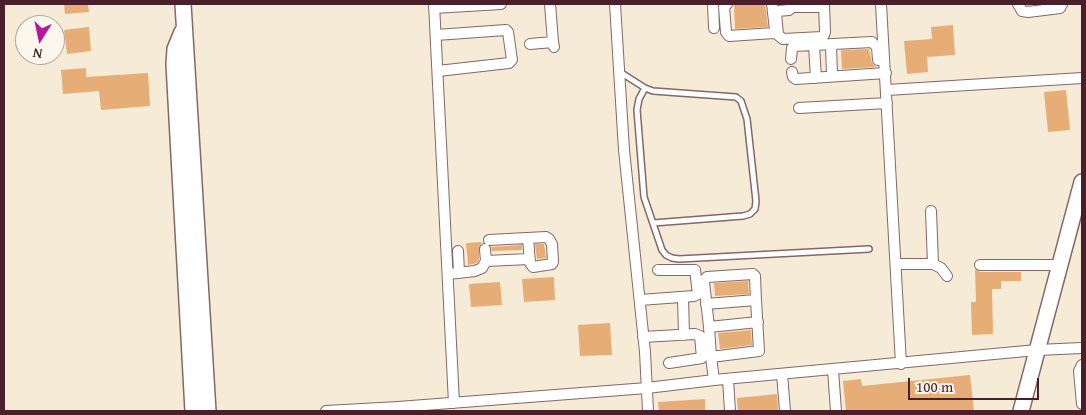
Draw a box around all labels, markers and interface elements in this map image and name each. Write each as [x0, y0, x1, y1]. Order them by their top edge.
north arrow [15, 15, 65, 65]
text: N [31, 43, 44, 64]
scale bar [911, 368, 1042, 400]
text: 100 m [916, 376, 953, 397]

